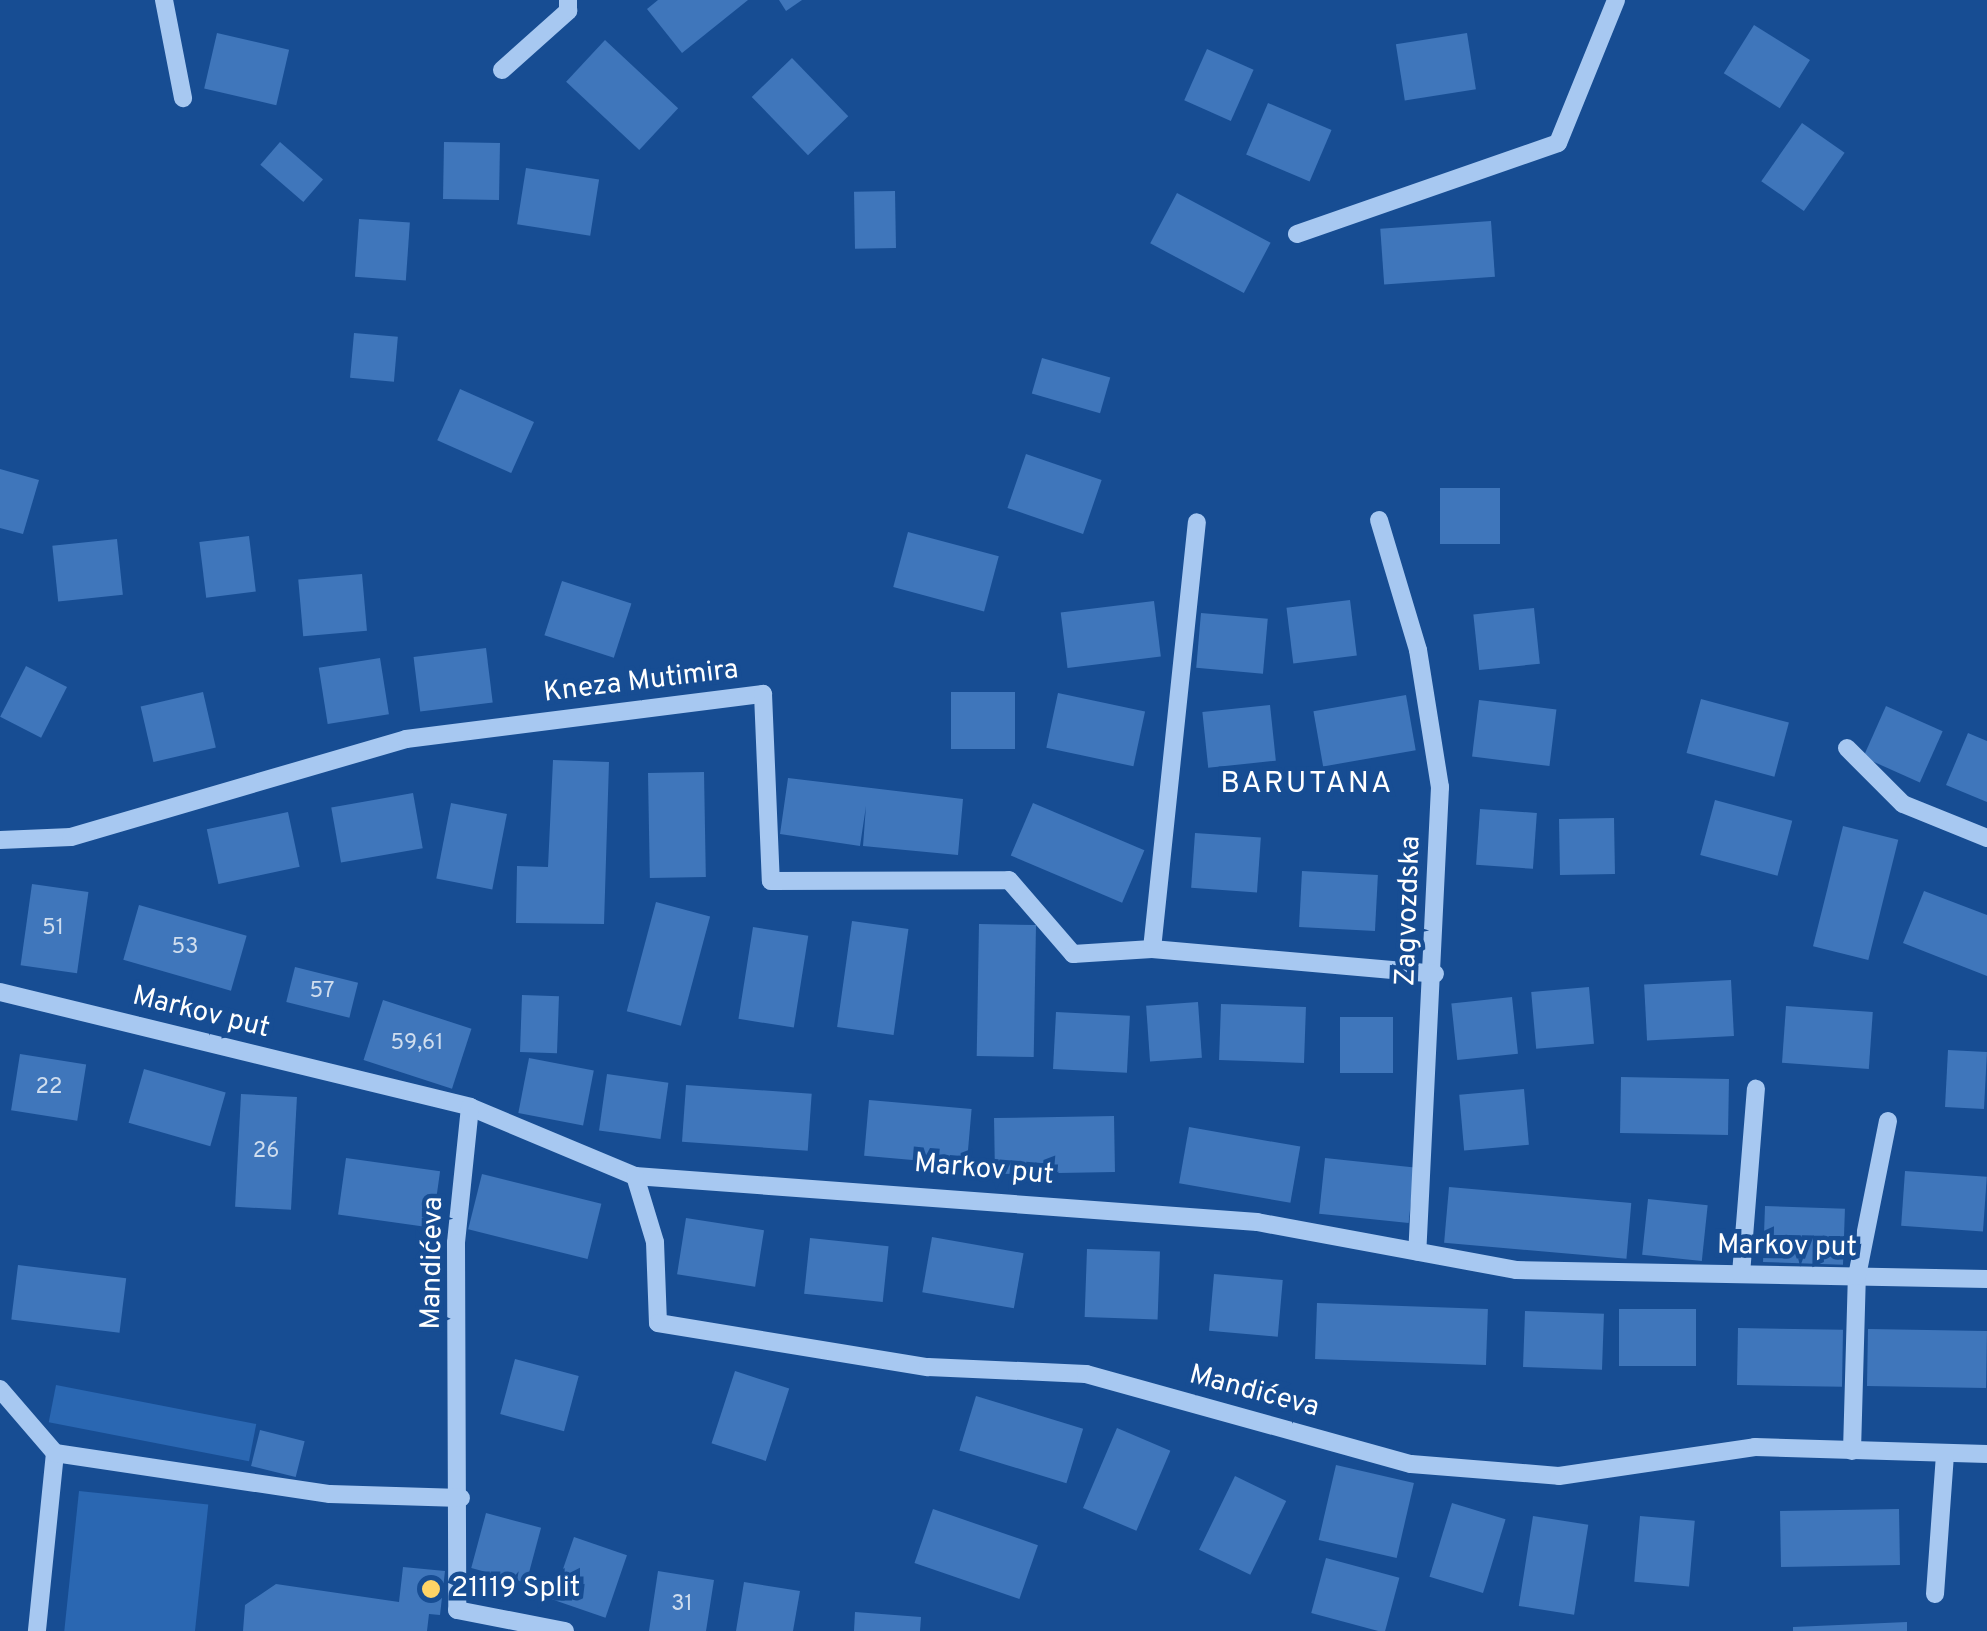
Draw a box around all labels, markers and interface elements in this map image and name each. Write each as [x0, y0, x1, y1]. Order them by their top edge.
street label: Kneza Mutimira [542, 653, 740, 711]
district label: BARUTANA [1220, 767, 1394, 803]
street label: Zagvozdska [1390, 835, 1428, 987]
house number: 51 [42, 916, 64, 942]
house number: 53 [172, 935, 198, 961]
house number: 57 [310, 979, 334, 1005]
street label: Markov put [129, 980, 273, 1046]
house number: 59,61 [391, 1031, 443, 1057]
house number: 22 [36, 1075, 62, 1101]
house number: 26 [253, 1139, 279, 1165]
street label: Markov put [913, 1147, 1055, 1193]
street label: Mandićeva [415, 1196, 451, 1330]
street label: Markov put [1717, 1229, 1857, 1265]
street label: Mandićeva [1185, 1359, 1323, 1425]
place label: 21119 Split [451, 1572, 580, 1606]
marker: 21119 Split [420, 1578, 442, 1600]
house number: 31 [671, 1592, 693, 1618]

